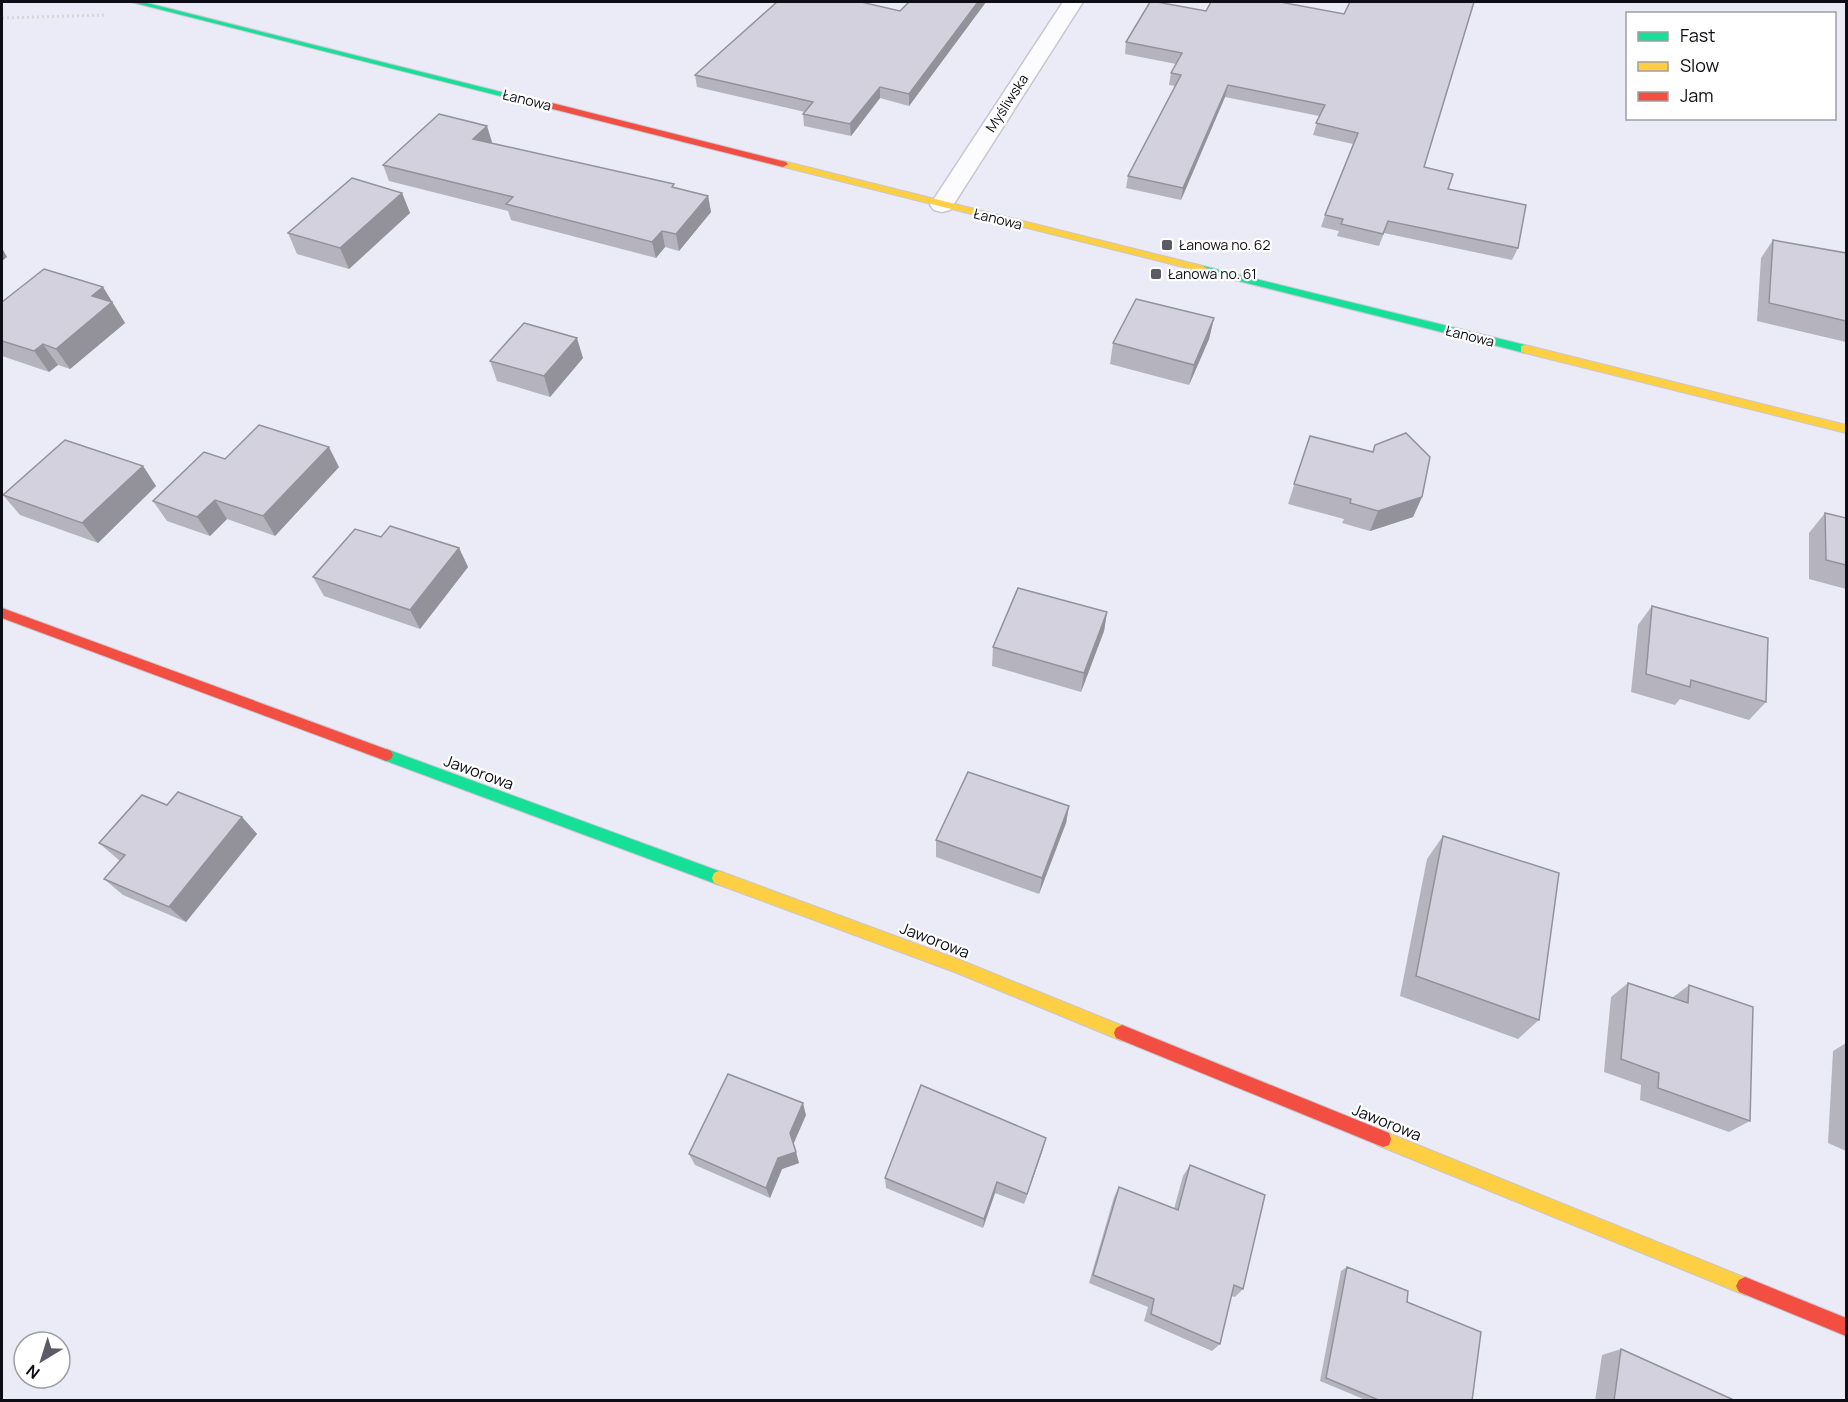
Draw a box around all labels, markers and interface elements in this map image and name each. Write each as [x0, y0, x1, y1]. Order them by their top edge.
legend [1626, 12, 1836, 120]
text: Fast [1680, 23, 1715, 47]
text: Slow [1680, 53, 1720, 77]
street label: Myśliwska [981, 70, 1032, 135]
text: Jam [1680, 83, 1714, 107]
street label: Łanowa [501, 84, 553, 115]
street label: Łanowa [972, 203, 1024, 234]
place label: Łanowa no. 62 [1179, 235, 1270, 254]
marker: Łanowa no. 62 [1160, 238, 1174, 252]
place label: Łanowa no. 61 [1168, 264, 1257, 283]
marker: Łanowa no. 61 [1149, 267, 1163, 281]
street label: Łanowa [1444, 320, 1496, 351]
street label: Jaworowa [441, 749, 517, 795]
street label: Jaworowa [897, 917, 973, 963]
street label: Jaworowa [1349, 1098, 1425, 1146]
north arrow [12, 1330, 72, 1390]
text: N [21, 1360, 44, 1384]

